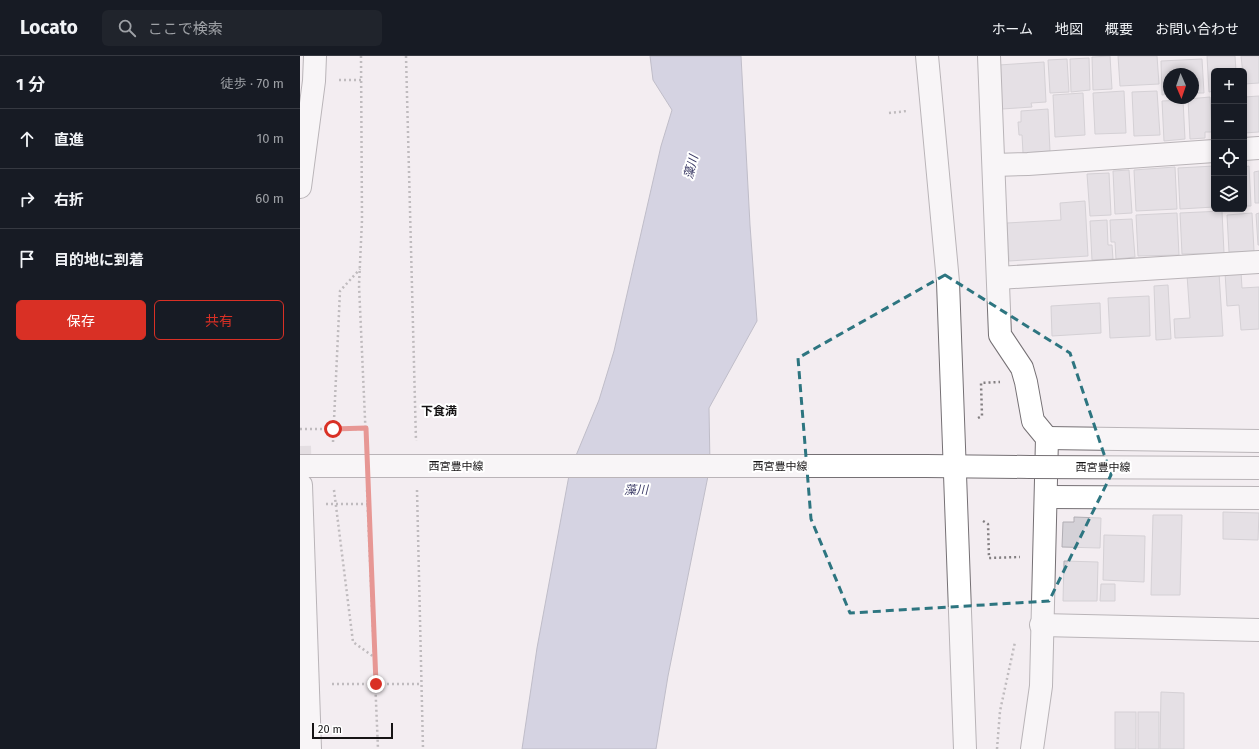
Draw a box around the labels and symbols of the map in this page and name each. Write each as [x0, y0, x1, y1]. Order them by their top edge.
north arrow [1163, 68, 1199, 104]
water label: 藻川 [681, 152, 701, 180]
district label: 下食満 [421, 404, 457, 418]
route start [324, 420, 342, 438]
street label: 西宮豊中線 [429, 460, 484, 473]
street label: 西宮豊中線 [753, 460, 808, 473]
street label: 西宮豊中線 [1076, 461, 1131, 474]
water label: 藻川 [624, 483, 650, 497]
route end [367, 675, 385, 693]
scale bar [312, 721, 393, 740]

